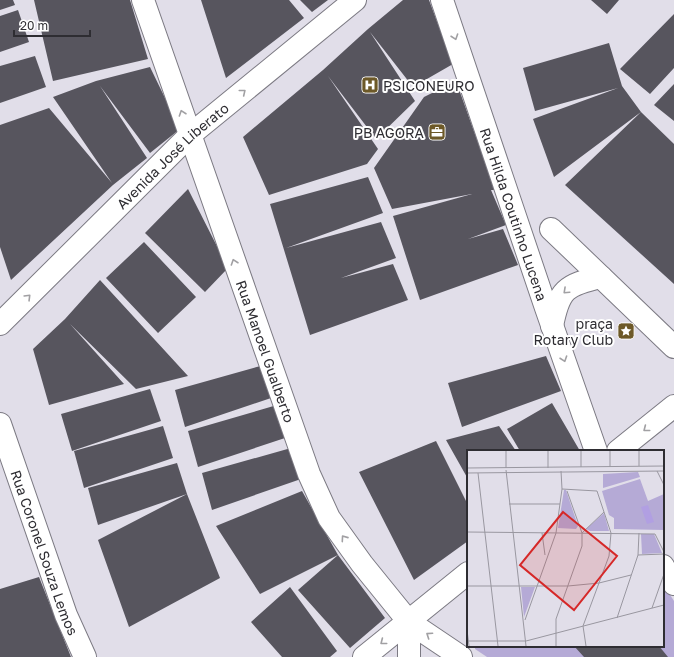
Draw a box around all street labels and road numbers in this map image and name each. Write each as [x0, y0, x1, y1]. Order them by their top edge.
street label: Avenida José Liberato [113, 99, 232, 212]
street label: Rua Hilda Coutinho Lucena [477, 125, 551, 303]
street label: Rua Manoel Gualberto [233, 278, 299, 424]
street label: Rua Coronel Souza Lemos [8, 467, 82, 638]

